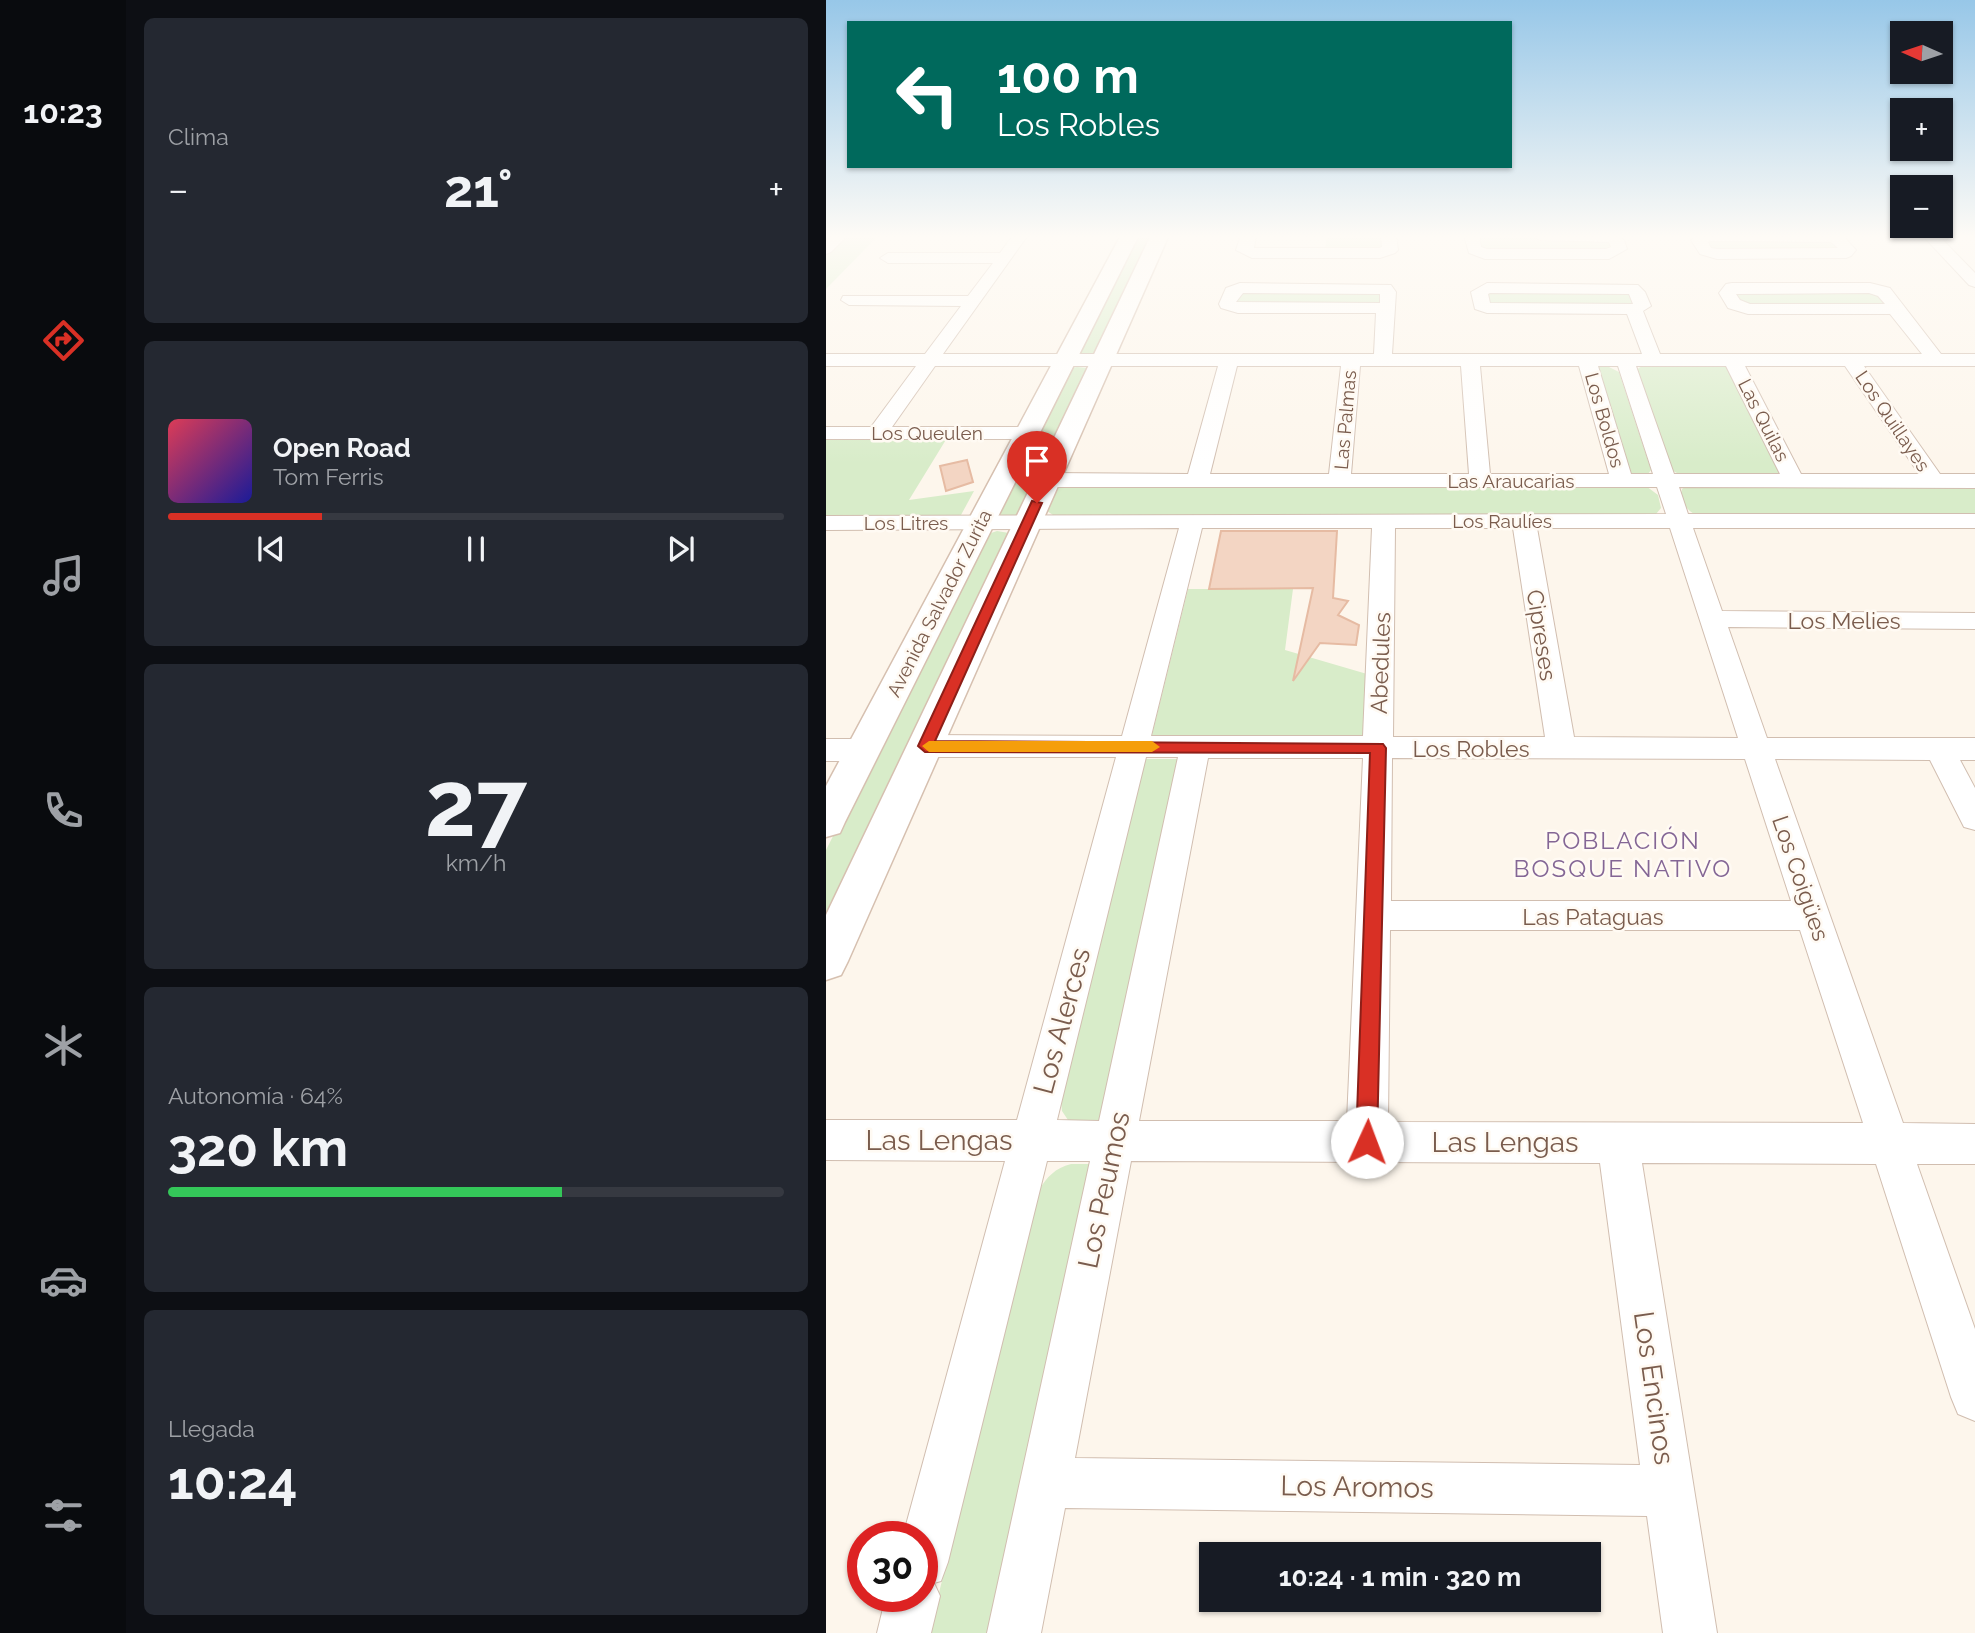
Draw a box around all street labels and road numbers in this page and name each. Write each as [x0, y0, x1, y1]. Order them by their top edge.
street label: Los Quillayes [1851, 367, 1935, 475]
street label: Las Palmas [1330, 369, 1360, 471]
street label: Los Boldos [1581, 370, 1629, 470]
street label: Las Quilas [1734, 375, 1794, 465]
street label: Los Queulen [871, 422, 983, 444]
street label: Las Araucarias [1447, 470, 1575, 492]
street label: Avenida Salvador Zurita [882, 506, 996, 700]
street label: Los Raulíes [1452, 510, 1552, 532]
street label: Los Litres [864, 512, 948, 534]
street label: Cipreses [1521, 588, 1563, 682]
street label: Los Melies [1787, 607, 1901, 634]
street label: Abedules [1365, 612, 1395, 714]
street label: Los Robles [1412, 735, 1530, 762]
street label: Los Coigües [1767, 812, 1835, 944]
street label: Las Pataguas [1522, 903, 1664, 930]
street label: Los Alerces [1027, 944, 1097, 1098]
street label: Los Peumos [1071, 1109, 1137, 1271]
street label: Las Lengas [865, 1124, 1013, 1157]
street label: Las Lengas [1431, 1126, 1579, 1159]
street label: Los Encinos [1627, 1309, 1681, 1467]
street label: Los Aromos [1280, 1469, 1434, 1505]

